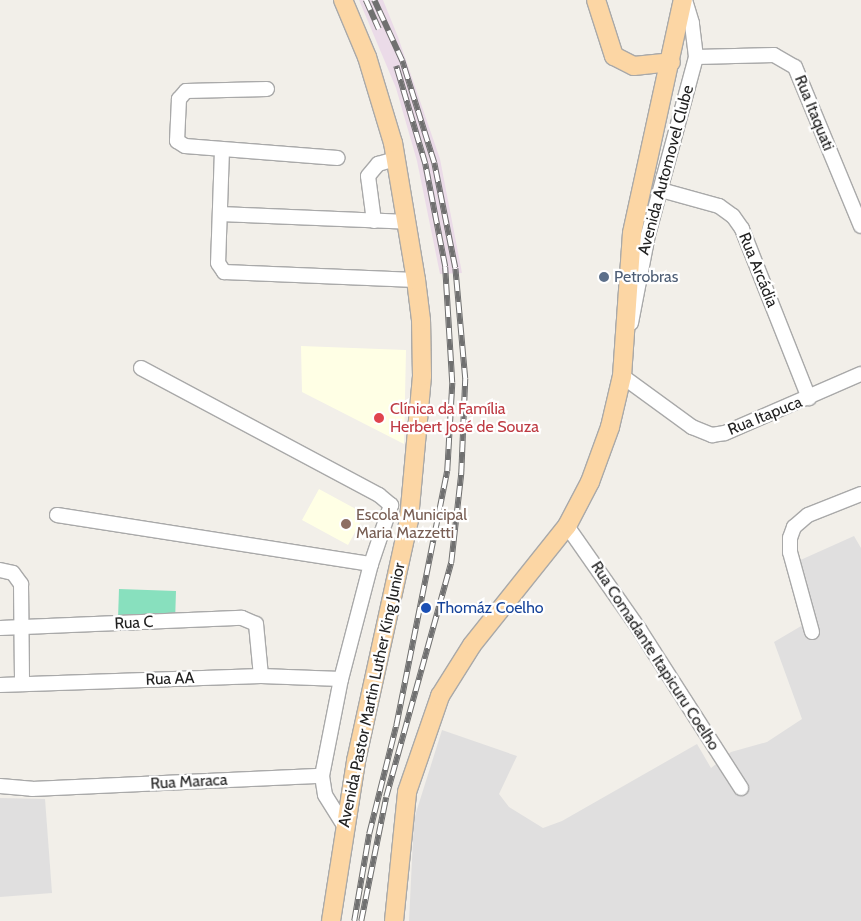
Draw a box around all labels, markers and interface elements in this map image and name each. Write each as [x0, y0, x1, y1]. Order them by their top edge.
street label: Rua Itaquati [790, 72, 838, 154]
street label: Avenida Automovel Clube [634, 83, 698, 257]
street label: Rua Arcádia [734, 230, 782, 310]
place label: Petrobras [614, 267, 678, 287]
marker: Petrobras [598, 271, 610, 283]
street label: Rua Itapuca [725, 392, 805, 440]
place label: Clínica da Família Herbert José de Souza [390, 399, 539, 437]
marker: Clínica da Família Herbert José de Souza [372, 411, 386, 425]
place label: Escola Municipal Maria Mazzetti [356, 505, 467, 543]
marker: Escola Municipal Maria Mazzetti [340, 518, 352, 530]
street label: Rua Comadante Itapicuru Coelho [587, 558, 723, 754]
street label: Avenida Pastor Martin Luther King Junior [335, 561, 409, 829]
place label: Thomáz Coelho [437, 598, 544, 618]
marker: Thomáz Coelho [419, 601, 433, 615]
street label: Rua C [114, 612, 154, 634]
street label: Rua AA [145, 669, 195, 689]
street label: Rua Maraca [150, 770, 228, 794]

